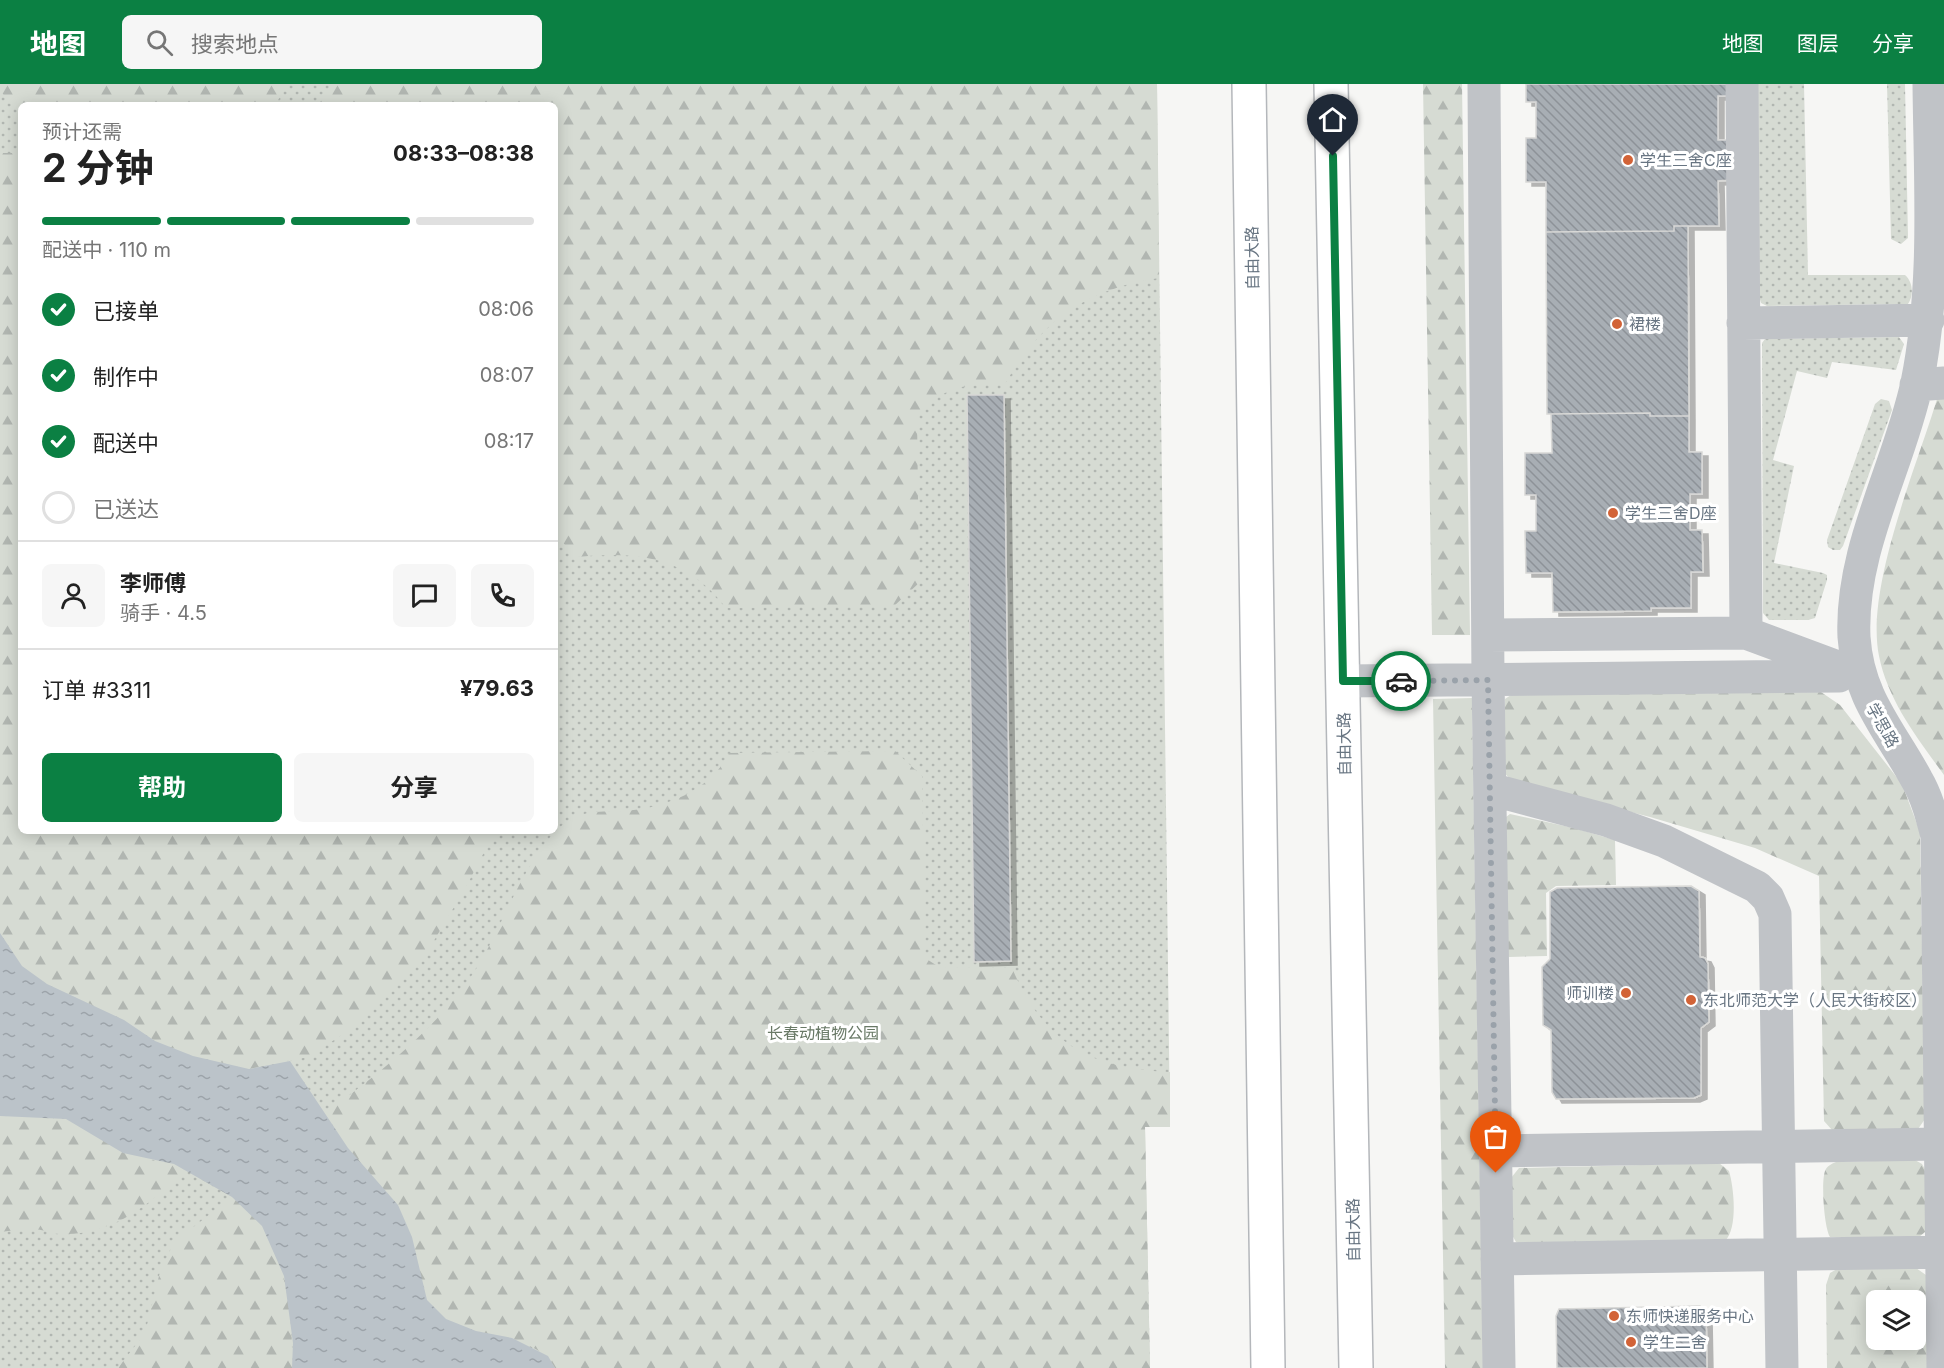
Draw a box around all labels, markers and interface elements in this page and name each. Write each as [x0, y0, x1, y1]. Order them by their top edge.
search box [122, 15, 542, 69]
icon: search [143, 26, 176, 59]
text: 地图 [30, 27, 86, 61]
text: 搜索地点 [191, 31, 279, 57]
text: 地图 [1722, 31, 1764, 56]
text: 图层 [1797, 31, 1839, 56]
text: 分享 [1872, 31, 1914, 56]
pin [1307, 94, 1358, 156]
icon: home [1316, 103, 1349, 136]
text: 预计还需 [42, 120, 122, 144]
text: 08:33–08:38 [393, 140, 534, 166]
text: 2 分钟 [42, 144, 154, 191]
place label: 学生三舍C座 [1640, 150, 1732, 170]
marker: 学生三舍C座 [1621, 153, 1635, 167]
street label: 自由大路 [1241, 226, 1263, 290]
text: 配送中 · 110 m [42, 238, 171, 262]
icon: check [42, 293, 75, 326]
text: 08:06 [478, 297, 534, 321]
text: 已接单 [93, 298, 159, 324]
place label: 裙楼 [1629, 314, 1661, 334]
marker: 裙楼 [1610, 317, 1624, 331]
icon: check [42, 359, 75, 392]
text: 08:07 [480, 363, 534, 387]
text: 制作中 [93, 364, 159, 390]
icon: check [42, 425, 75, 458]
text: 08:17 [484, 429, 534, 453]
text: 配送中 [93, 430, 159, 456]
text: 已送达 [93, 496, 159, 522]
place label: 学生三舍D座 [1625, 503, 1717, 523]
marker: 学生三舍D座 [1606, 506, 1620, 520]
button: person [42, 564, 105, 627]
button: chat [393, 564, 456, 627]
button: phone [471, 564, 534, 627]
text: 李师傅 [120, 570, 186, 596]
text: 骑手 · 4.5 [120, 601, 207, 625]
courier [1371, 651, 1431, 711]
icon: car [1385, 665, 1418, 698]
text: ¥79.63 [460, 675, 534, 701]
text: 订单 #3311 [42, 677, 151, 703]
street label: 学思路 [1863, 699, 1903, 751]
street label: 自由大路 [1333, 712, 1355, 776]
button: 帮助 [42, 753, 282, 822]
button: 分享 [294, 753, 534, 822]
place label: 师训楼 [1566, 983, 1614, 1003]
marker: 师训楼 [1619, 986, 1633, 1000]
place label: 东北师范大学（人民大街校区） [1703, 990, 1927, 1010]
marker: 东北师范大学（人民大街校区） [1684, 993, 1698, 1007]
park label: 长春动植物公园 [767, 1023, 879, 1043]
pin [1470, 1111, 1521, 1173]
icon: bag [1479, 1120, 1512, 1153]
street label: 自由大路 [1342, 1198, 1364, 1262]
map controls [1866, 1290, 1926, 1350]
button: layers [1866, 1290, 1926, 1350]
place label: 东师快递服务中心 [1626, 1306, 1754, 1326]
marker: 东师快递服务中心 [1607, 1309, 1621, 1323]
place label: 学生二舍 [1643, 1332, 1707, 1352]
marker: 学生二舍 [1624, 1335, 1638, 1349]

